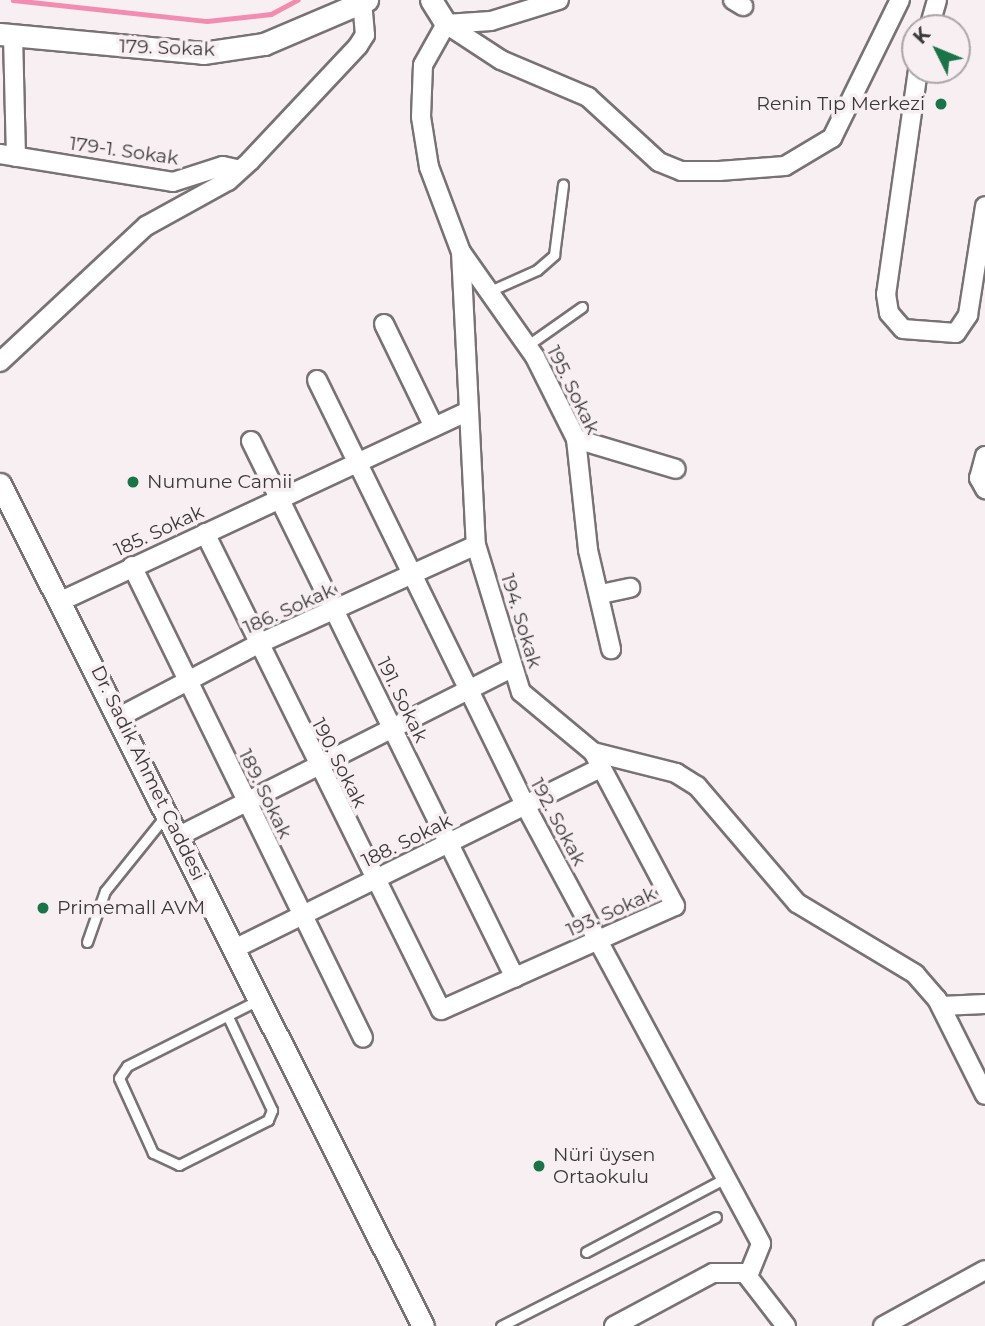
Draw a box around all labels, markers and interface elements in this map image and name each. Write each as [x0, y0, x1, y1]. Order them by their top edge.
north arrow [901, 14, 971, 84]
text: K [909, 23, 935, 49]
street label: 179. Sokak [119, 35, 215, 61]
place label: Renin Tıp Merkezi [756, 93, 925, 115]
marker: Renin Tıp Merkezi [931, 94, 951, 114]
street label: 179-1. Sokak [68, 132, 180, 170]
street label: 195. Sokak [542, 342, 604, 438]
place label: Numune Camii [147, 471, 292, 493]
marker: Numune Camii [125, 474, 141, 490]
street label: 185. Sokak [111, 500, 207, 562]
street label: 194. Sokak [496, 571, 546, 671]
street label: 186. Sokak [240, 579, 338, 639]
street label: 191. Sokak [372, 654, 432, 746]
street label: Dr. Sadık Ahmet Caddesi [86, 662, 210, 884]
street label: 190. Sokak [307, 715, 371, 811]
street label: 189. Sokak [234, 746, 296, 842]
street label: 192. Sokak [525, 774, 591, 870]
street label: 188. Sokak [358, 809, 456, 873]
street label: 193. Sokak [563, 882, 659, 942]
place label: Primemall AVM [57, 897, 205, 919]
marker: Primemall AVM [35, 900, 51, 916]
place label: Nüri üysen Ortaokulu [553, 1144, 655, 1188]
marker: Nüri üysen Ortaokulu [531, 1158, 547, 1174]

